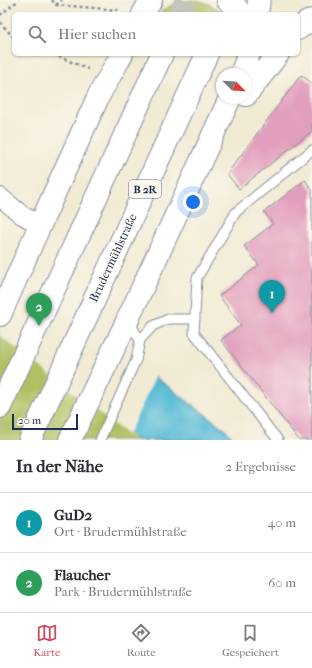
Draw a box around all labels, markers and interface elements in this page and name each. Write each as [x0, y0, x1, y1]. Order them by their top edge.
search box [12, 12, 300, 56]
icon: search [26, 23, 48, 45]
text: Hier suchen [58, 25, 136, 43]
north arrow [216, 68, 252, 104]
road number: B 2R [129, 180, 161, 198]
your location [183, 192, 203, 212]
street label: Brudermühlstraße [86, 212, 140, 304]
pin: 1 [259, 280, 285, 313]
pin: 2 [26, 293, 52, 326]
scale bar [12, 412, 78, 431]
text: 20 m [18, 414, 41, 427]
text: In der Nähe [16, 456, 103, 476]
text: 2 Ergebnisse [226, 459, 296, 474]
text: GuD2 [54, 506, 92, 524]
text: 1 [27, 515, 31, 530]
text: 40 m [268, 515, 296, 530]
text: Ort · Brudermühlstraße [54, 524, 187, 539]
text: Flaucher [54, 566, 110, 584]
text: 2 [26, 575, 32, 590]
text: 60 m [268, 575, 296, 590]
text: Park · Brudermühlstraße [54, 584, 192, 599]
tab: Karte [33, 622, 60, 659]
tab: Route [127, 622, 156, 659]
tab: Gespeichert [222, 622, 279, 659]

